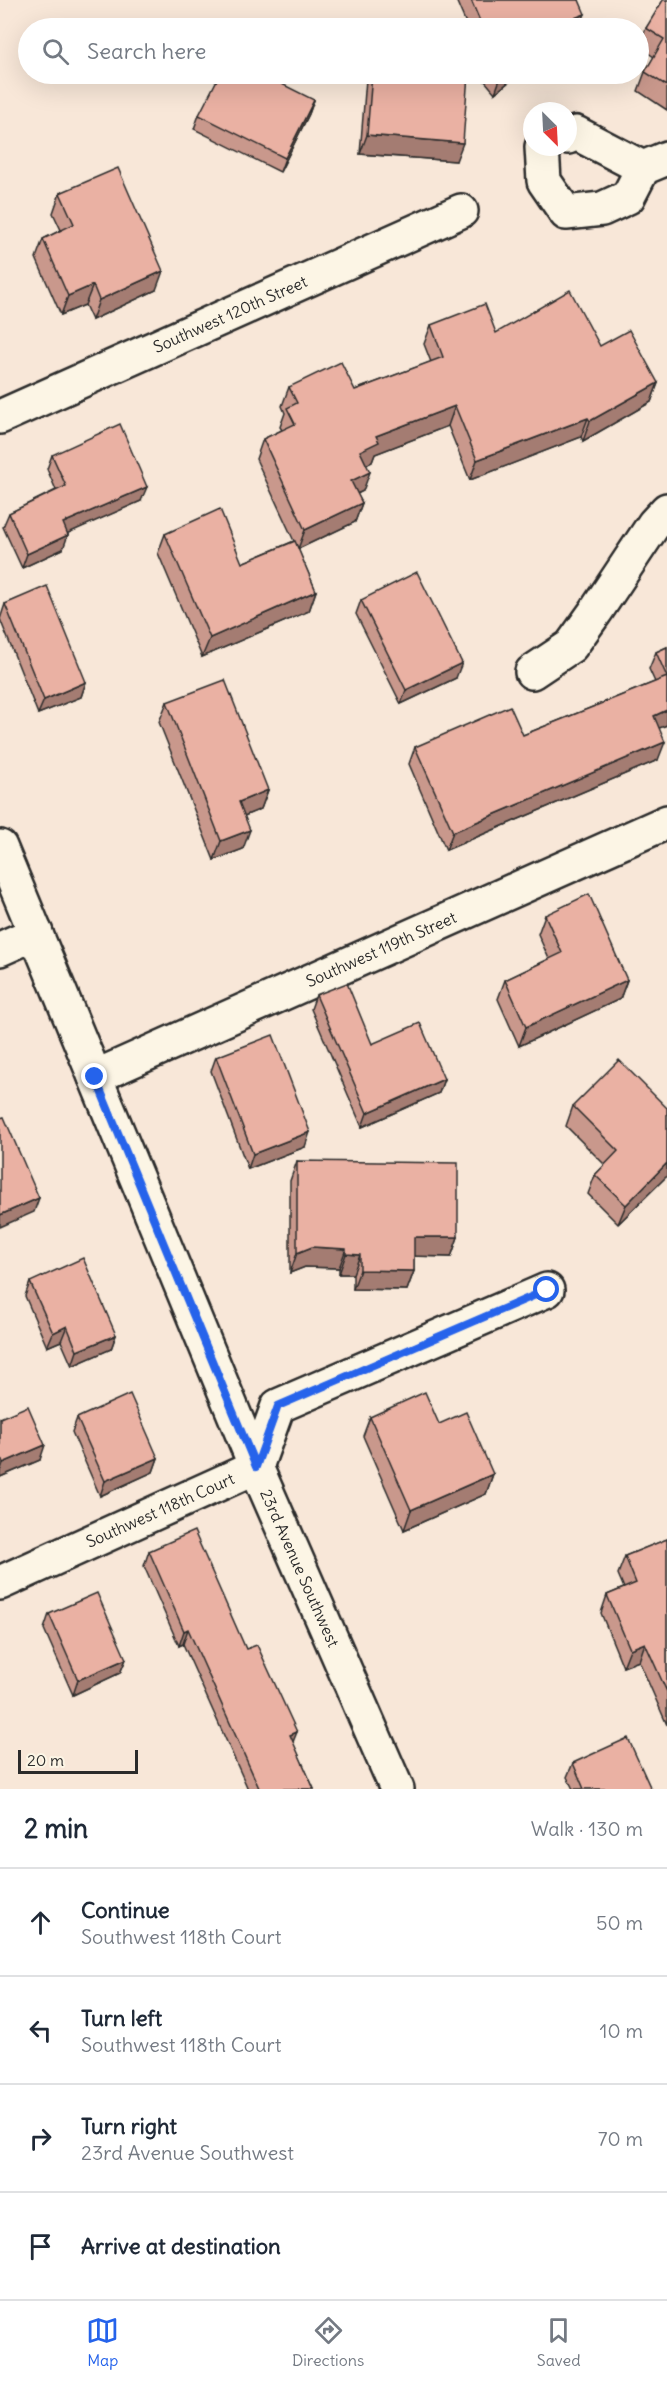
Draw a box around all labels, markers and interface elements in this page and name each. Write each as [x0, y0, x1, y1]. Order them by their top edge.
search box [18, 18, 649, 84]
icon: search [39, 35, 72, 68]
text: Search here [87, 37, 206, 65]
north arrow [523, 102, 577, 156]
street label: Southwest 120th Street [150, 271, 311, 357]
street label: Southwest 119th Street [303, 907, 460, 991]
route end [81, 1063, 107, 1089]
route start [533, 1276, 559, 1302]
street label: Southwest 118th Court [83, 1468, 238, 1552]
street label: 23rd Avenue Southwest [256, 1486, 344, 1650]
scale bar [18, 1747, 138, 1774]
text: 20 m [27, 1750, 64, 1770]
text: 2 min [24, 1812, 88, 1845]
text: Walk · 130 m [531, 1816, 643, 1841]
text: Continue [81, 1896, 170, 1924]
icon: ahead [24, 1906, 57, 1939]
text: 50 m [596, 1910, 643, 1935]
text: Southwest 118th Court [81, 1924, 282, 1949]
text: Turn left [81, 2004, 162, 2032]
icon: left [24, 2014, 57, 2047]
text: 10 m [600, 2018, 643, 2043]
text: Southwest 118th Court [81, 2032, 282, 2057]
text: Turn right [81, 2112, 177, 2140]
icon: right [24, 2122, 57, 2155]
text: 70 m [598, 2126, 643, 2151]
text: 23rd Avenue Southwest [81, 2140, 294, 2165]
icon: arrive [24, 2230, 57, 2263]
text: Arrive at destination [81, 2232, 281, 2260]
tab: Map [86, 2314, 119, 2370]
tab: Directions [292, 2314, 364, 2370]
tab: Saved [537, 2314, 581, 2370]

